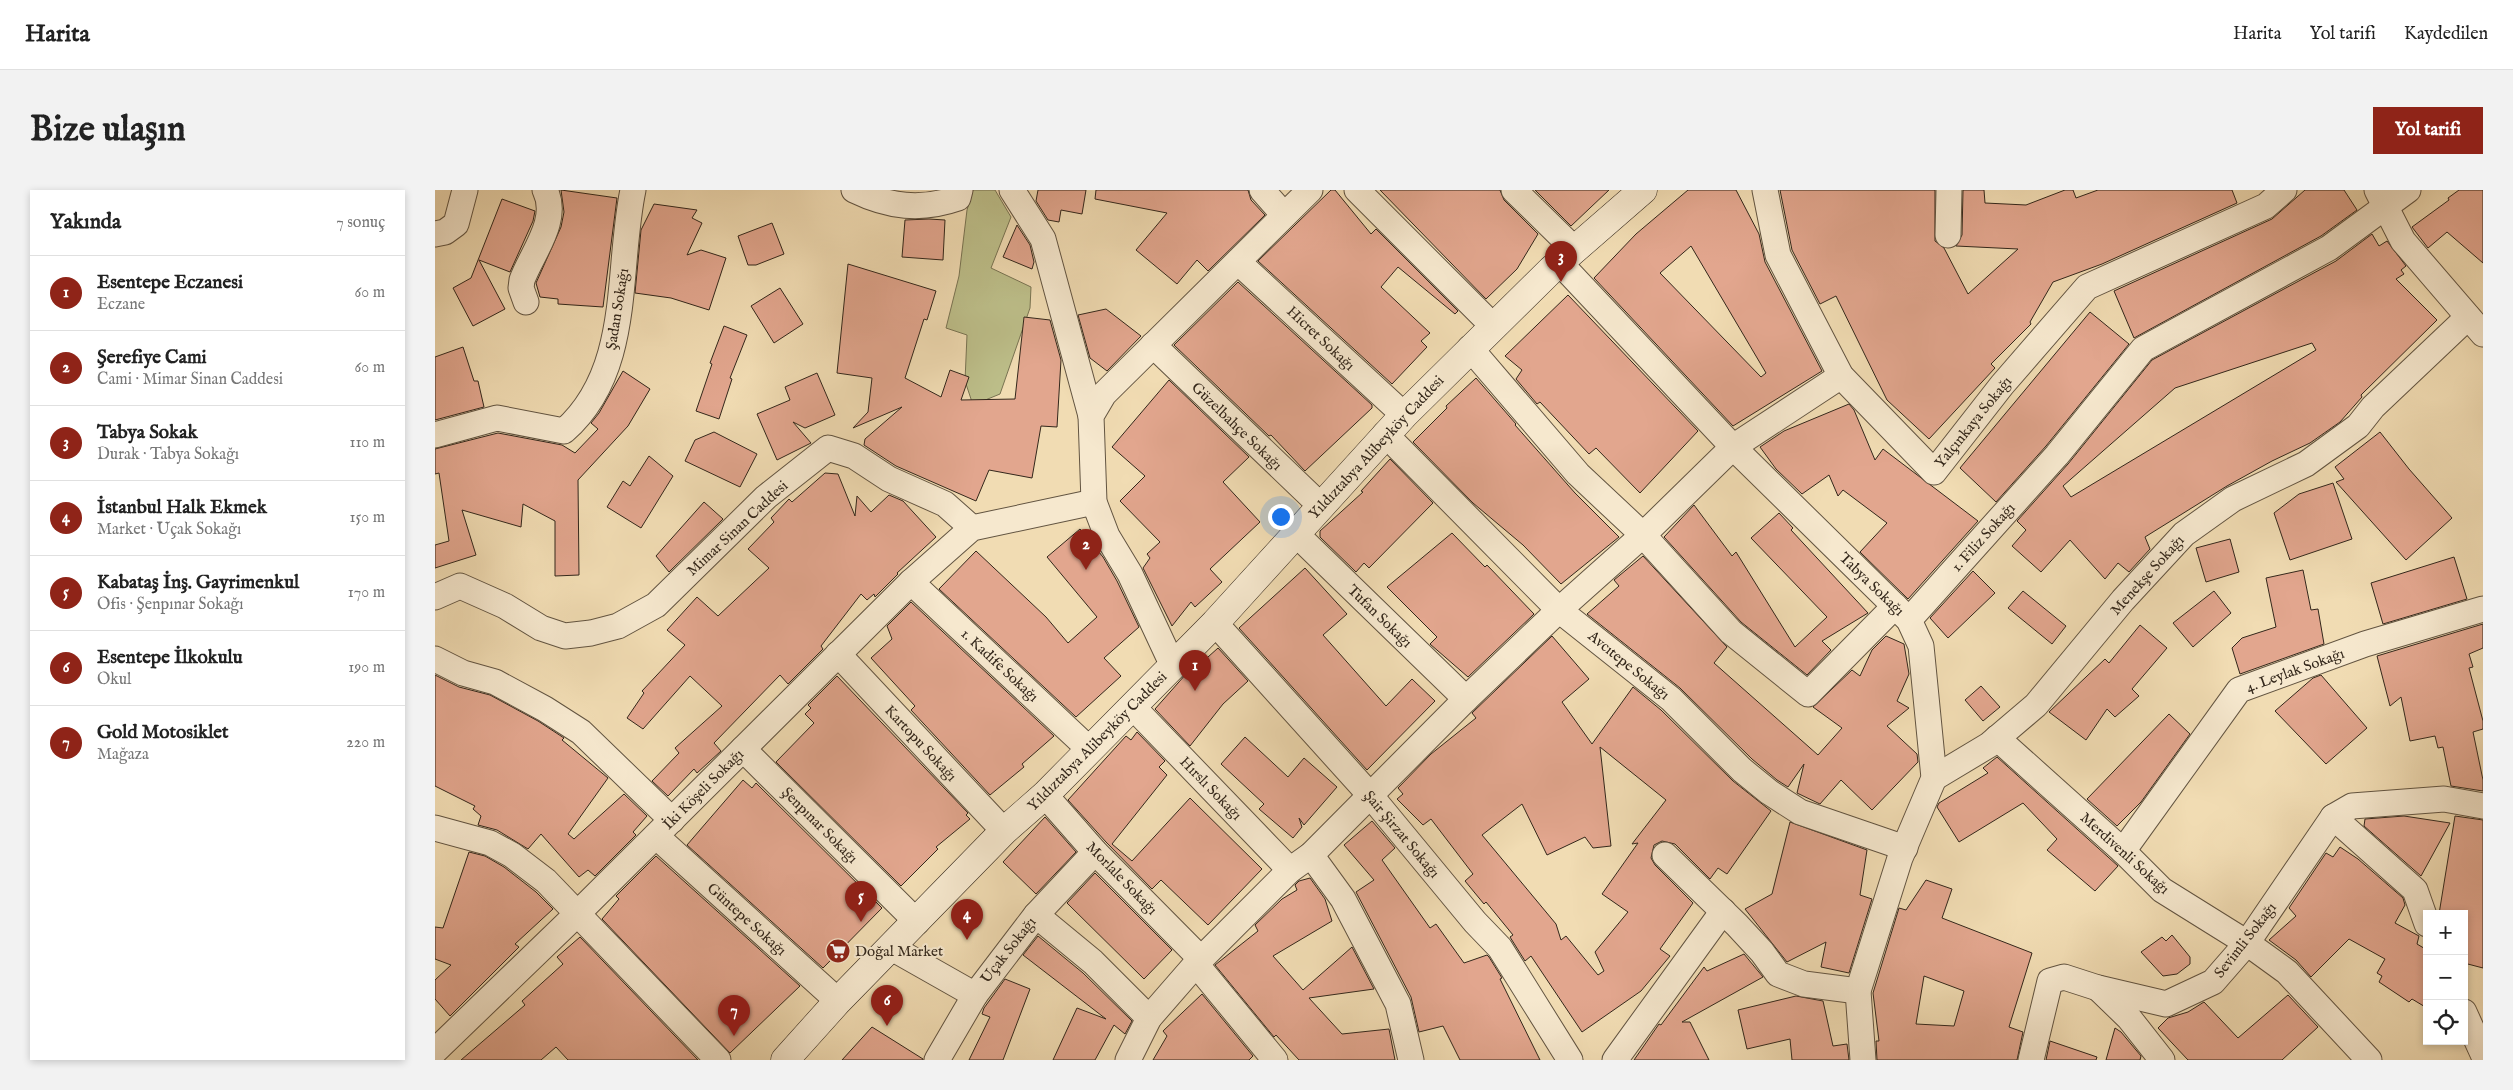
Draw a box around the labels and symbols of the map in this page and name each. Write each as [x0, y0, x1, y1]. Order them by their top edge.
pin: 3 [1545, 241, 1577, 282]
street label: Şadan Sokağı [602, 267, 633, 351]
street label: Hicret Sokağı [1283, 302, 1359, 375]
street label: Yıldıztabya Alibeyköy Caddesi [1305, 371, 1448, 523]
street label: Yalçınkaya Sokağı [1931, 373, 2016, 472]
street label: Güzelbahçe Sokağı [1187, 378, 1286, 475]
street label: Mimar Sinan Caddesi [683, 476, 792, 580]
street label: 1. Filiz Sokağı [1947, 499, 2019, 576]
your location [1268, 504, 1294, 530]
pin: 2 [1070, 529, 1102, 570]
street label: Menekşe Sokağı [2106, 531, 2188, 619]
street label: Tabya Sokağı [1835, 549, 1908, 620]
street label: Tufan Sokağı [1343, 581, 1416, 652]
street label: 1. Kadife Sokağı [957, 625, 1042, 706]
street label: Avcıtepe Sokağı [1583, 626, 1673, 704]
street label: 4. Leylak Sokağı [2243, 644, 2347, 697]
pin: 1 [1179, 650, 1211, 691]
street label: Yıldıztabya Alibeyköy Caddesi [1023, 667, 1171, 815]
street label: Kartopu Sokağı [880, 701, 961, 785]
street label: İki Köşeli Sokağı [659, 745, 748, 834]
street label: Hırslı Sokağı [1176, 752, 1246, 824]
street label: Şenpınar Sokağı [777, 783, 862, 868]
street label: Şair Şirzat Sokağı [1359, 787, 1444, 882]
street label: Merdivenli Sokağı [2076, 808, 2173, 898]
street label: Morlale Sokağı [1082, 838, 1161, 919]
street label: Güntepe Sokağı [703, 879, 790, 960]
pin: 5 [845, 881, 877, 922]
pin: 4 [951, 899, 983, 940]
street label: Sevimli Sokağı [2210, 899, 2281, 982]
street label: Uçak Sokağı [976, 913, 1040, 987]
supermarket icon: Doğal Market [825, 938, 851, 964]
place label: Doğal Market [855, 942, 943, 961]
pin: 6 [871, 985, 903, 1026]
pin: 7 [718, 995, 750, 1036]

